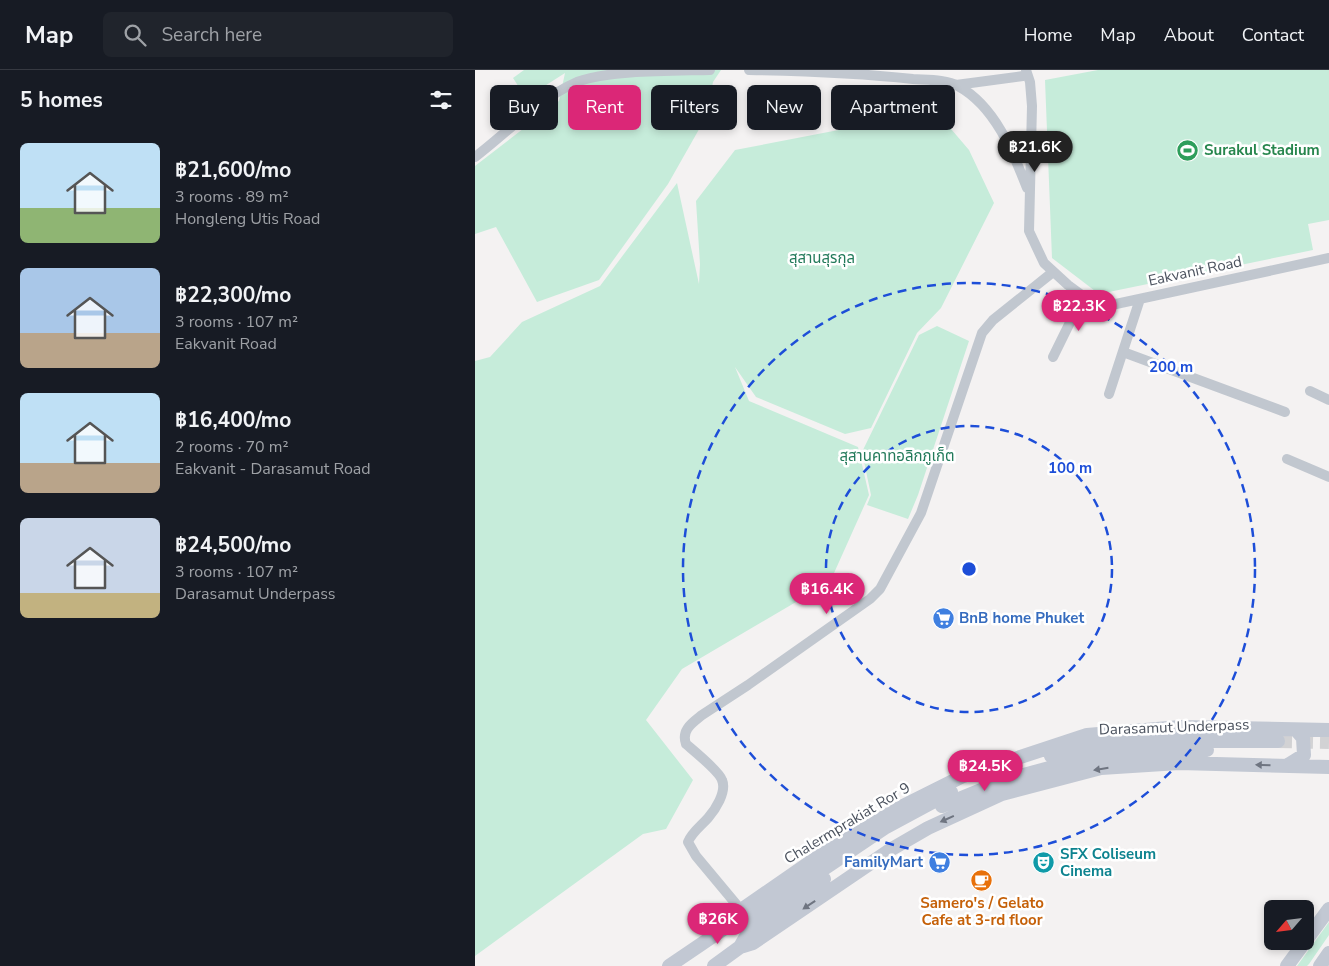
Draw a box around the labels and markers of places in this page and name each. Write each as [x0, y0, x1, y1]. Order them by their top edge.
pin: ฿21.6K [994, 131, 1076, 173]
sports icon: Surakul Stadium [1176, 138, 1200, 162]
place label: Surakul Stadium [1204, 140, 1320, 160]
pin: ฿22.3K [1038, 290, 1120, 332]
centre of rings [960, 560, 978, 578]
pin: ฿16.4K [786, 572, 868, 615]
supermarket icon: BnB home Phuket [931, 606, 955, 630]
place label: BnB home Phuket [959, 608, 1084, 628]
pin: ฿24.5K [944, 750, 1026, 792]
place label: SFX Coliseum Cinema [1060, 844, 1156, 881]
supermarket icon: FamilyMart [927, 850, 951, 874]
theatre icon: SFX Coliseum Cinema [1032, 851, 1056, 875]
place label: FamilyMart [844, 852, 923, 872]
cafe icon: Samero's / Gelato Cafe at 3-rd floor [970, 868, 994, 892]
place label: Samero's / Gelato Cafe at 3-rd floor [920, 893, 1044, 930]
pin: ฿26K [688, 902, 748, 945]

